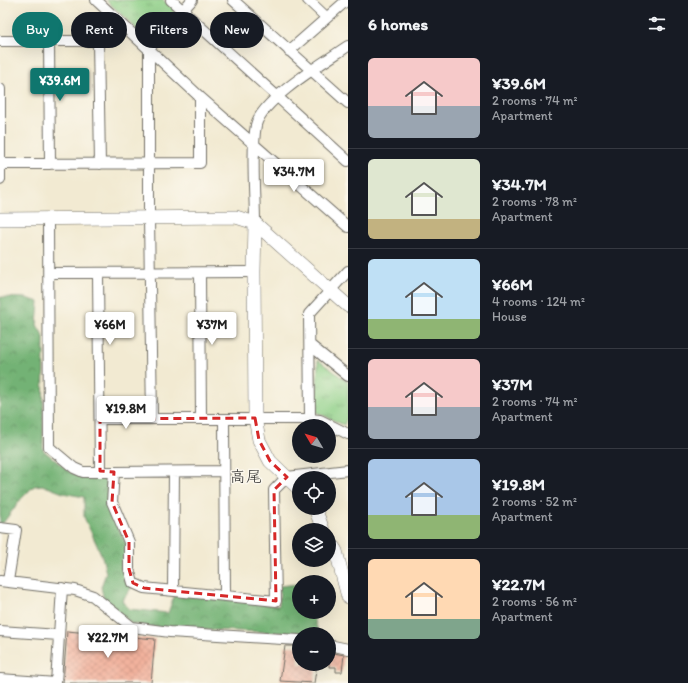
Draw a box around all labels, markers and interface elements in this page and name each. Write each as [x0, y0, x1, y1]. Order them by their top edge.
chip: Buy [12, 12, 63, 48]
chip: Rent [71, 12, 127, 48]
chip: Filters [135, 12, 202, 48]
chip: New [210, 12, 264, 48]
icon: filters [646, 13, 668, 35]
text: 6 homes [368, 14, 428, 34]
pin: ¥39.6M [27, 68, 93, 102]
text: ¥39.6M [39, 73, 81, 88]
text: ¥39.6M [492, 73, 546, 93]
icon: home [400, 74, 448, 122]
text: 2 rooms · 74 m² [492, 93, 578, 108]
text: Apartment [492, 108, 553, 123]
pin: ¥34.7M [261, 159, 327, 193]
text: ¥34.7M [273, 164, 315, 179]
text: ¥34.7M [492, 174, 547, 194]
icon: home [400, 175, 448, 223]
text: 2 rooms · 78 m² [492, 194, 577, 209]
text: Apartment [492, 209, 553, 224]
text: ¥66M [492, 274, 533, 294]
icon: home [400, 275, 448, 323]
text: 4 rooms · 124 m² [492, 294, 585, 309]
text: House [492, 309, 527, 324]
pin: ¥66M [86, 312, 134, 346]
pin: ¥37M [188, 312, 236, 346]
text: ¥66M [94, 317, 126, 332]
text: ¥37M [196, 317, 228, 332]
text: ¥37M [492, 374, 533, 394]
icon: home [400, 375, 448, 423]
text: 2 rooms · 74 m² [492, 394, 578, 409]
pin: ¥19.8M [93, 396, 159, 430]
text: ¥19.8M [106, 401, 146, 416]
text: Apartment [492, 409, 553, 424]
north arrow [292, 419, 336, 463]
map controls [292, 419, 336, 671]
district label: 高尾 [230, 467, 262, 486]
button: locate [292, 471, 336, 515]
text: ¥19.8M [492, 474, 545, 494]
icon: home [400, 475, 448, 523]
text: 2 rooms · 52 m² [492, 494, 577, 509]
text: Apartment [492, 509, 553, 524]
button: layers [292, 523, 336, 567]
text: ¥22.7M [492, 574, 545, 594]
button: + [292, 575, 336, 619]
icon: home [400, 575, 448, 623]
text: 2 rooms · 56 m² [492, 594, 577, 609]
text: Apartment [492, 609, 553, 624]
pin: ¥22.7M [75, 625, 141, 659]
button: − [292, 627, 336, 671]
text: ¥22.7M [88, 630, 128, 645]

